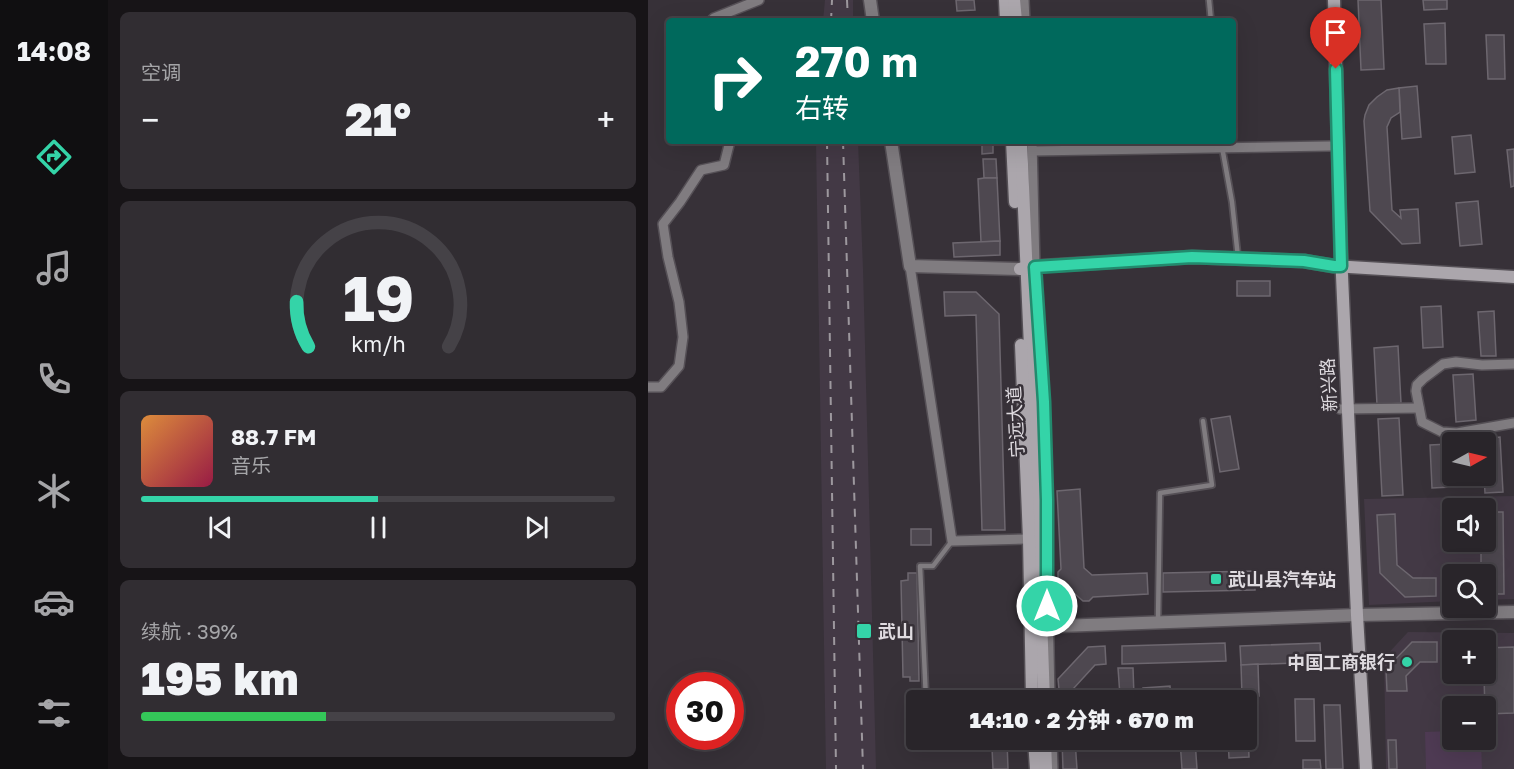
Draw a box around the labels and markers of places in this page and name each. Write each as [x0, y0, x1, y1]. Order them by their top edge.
pin [1310, 7, 1361, 69]
place label: 武山县汽车站 [1228, 568, 1336, 590]
marker: 武山县汽车站 [1209, 572, 1223, 586]
place label: 武山 [878, 620, 914, 642]
marker: 武山 [855, 622, 873, 640]
place label: 中国工商银行 [1287, 651, 1395, 673]
marker: 中国工商银行 [1400, 655, 1414, 669]

